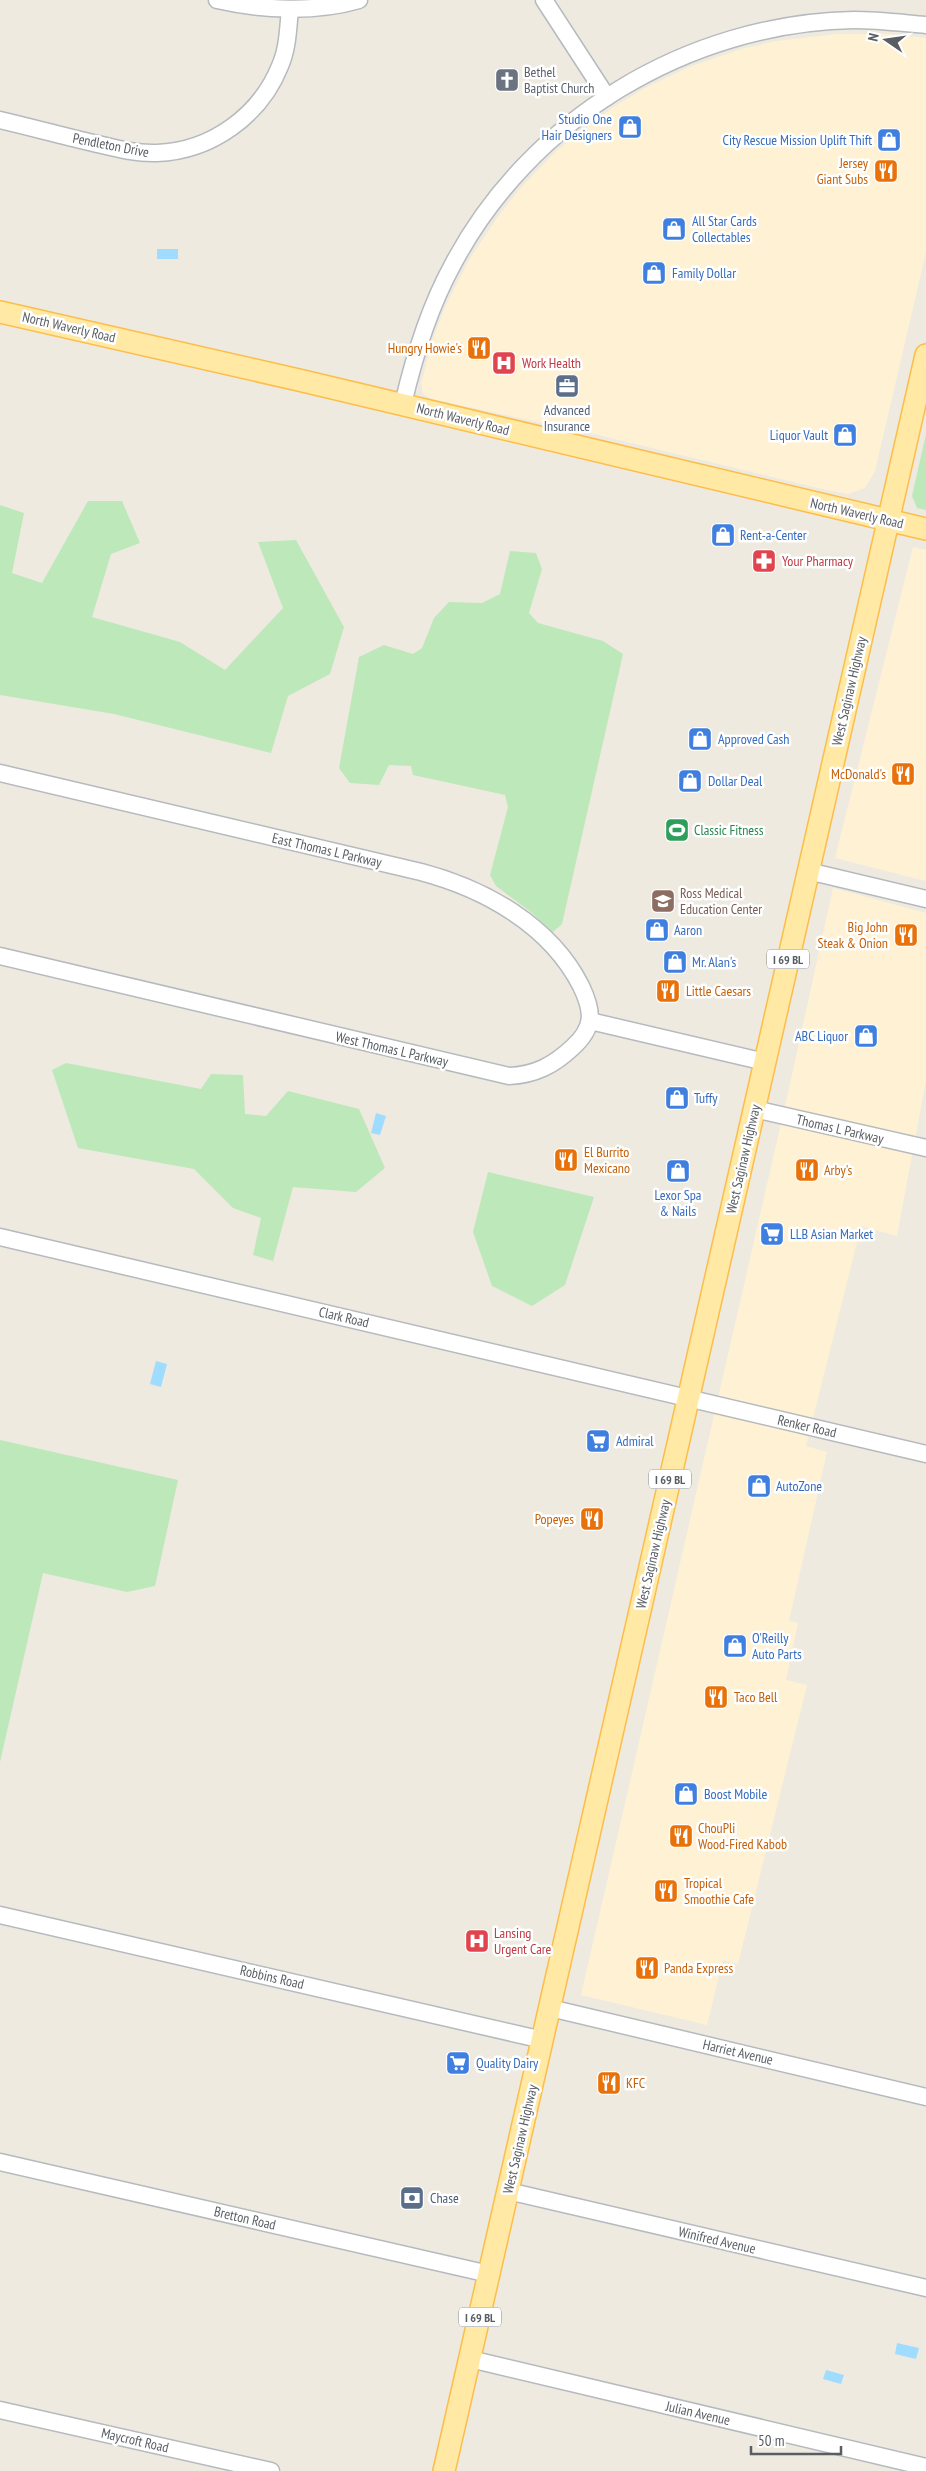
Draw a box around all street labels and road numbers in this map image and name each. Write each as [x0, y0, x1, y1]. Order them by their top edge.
street label: Pendleton Drive [71, 129, 151, 161]
street label: North Waverly Road [21, 308, 117, 346]
street label: North Waverly Road [415, 399, 511, 439]
street label: North Waverly Road [809, 494, 905, 532]
street label: West Saginaw Highway [828, 634, 870, 747]
street label: East Thomas L Parkway [270, 829, 384, 872]
road number: I 69 BL [767, 950, 809, 969]
street label: West Thomas L Parkway [334, 1027, 451, 1071]
street label: West Saginaw Highway [722, 1102, 764, 1215]
street label: Thomas L Parkway [795, 1110, 886, 1148]
street label: Clark Road [317, 1302, 371, 1332]
street label: Renker Road [776, 1410, 838, 1442]
road number: I 69 BL [649, 1470, 691, 1488]
street label: West Saginaw Highway [632, 1497, 674, 1610]
street label: Robbins Road [238, 1961, 306, 1993]
street label: Harriet Avenue [701, 2035, 775, 2069]
street label: West Saginaw Highway [499, 2082, 541, 2195]
street label: Bretton Road [212, 2202, 278, 2234]
street label: Winifred Avenue [677, 2222, 758, 2258]
road number: I 69 BL [459, 2308, 501, 2326]
street label: Julian Avenue [663, 2397, 732, 2429]
street label: Maycroft Road [100, 2424, 170, 2456]

